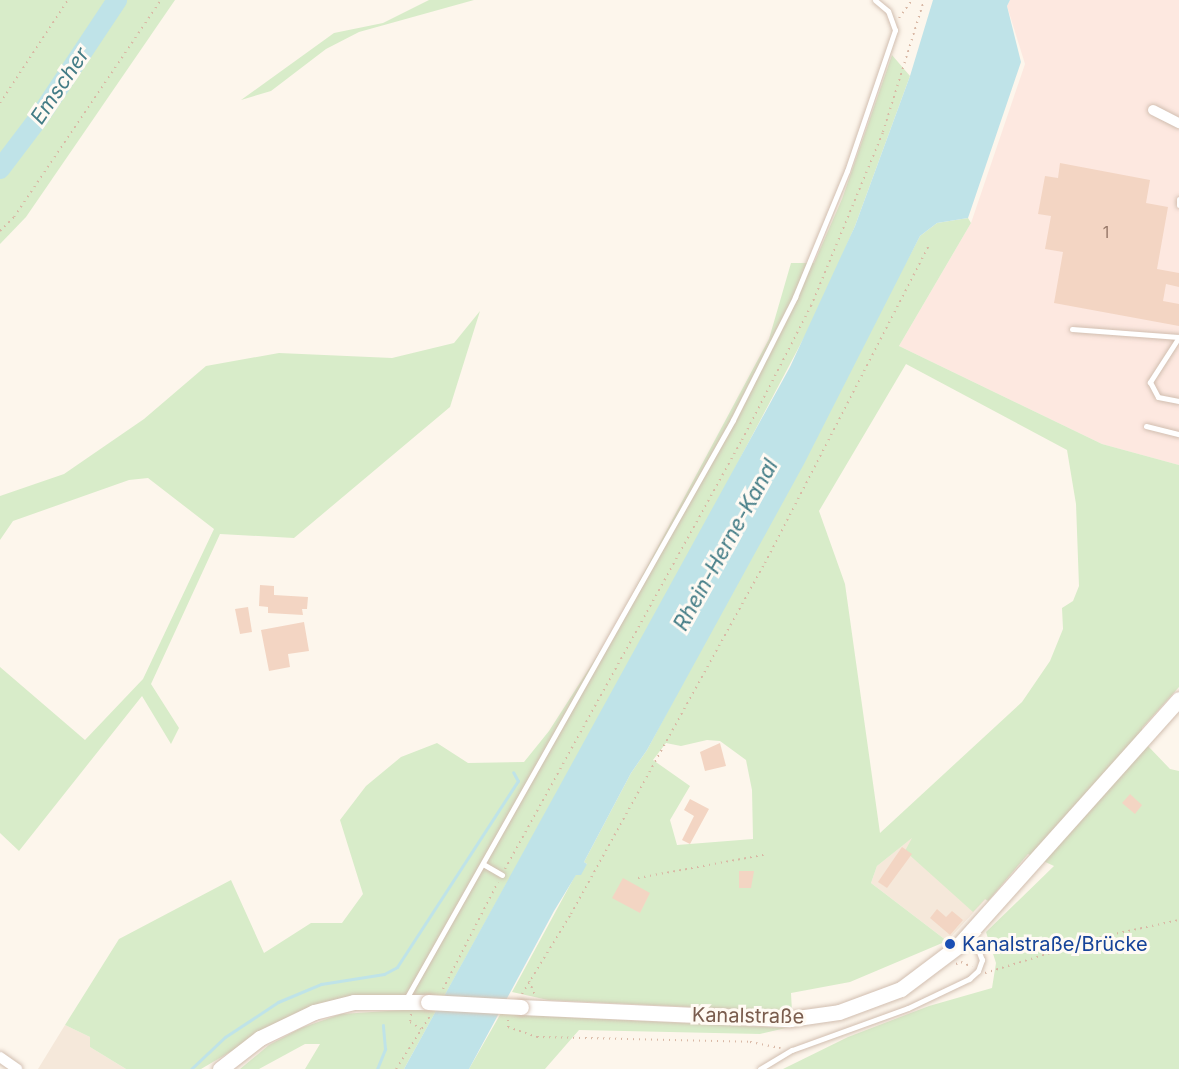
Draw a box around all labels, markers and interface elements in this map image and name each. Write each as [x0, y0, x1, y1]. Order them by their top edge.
water label: Emscher [25, 43, 95, 129]
house number: 1 [1103, 222, 1109, 242]
water label: Rhein-Herne-Kanal [668, 455, 784, 635]
place label: Kanalstraße/Brücke [962, 932, 1148, 956]
marker: Kanalstraße/Brücke [943, 937, 957, 951]
street label: Kanalstraße [692, 1003, 804, 1029]

